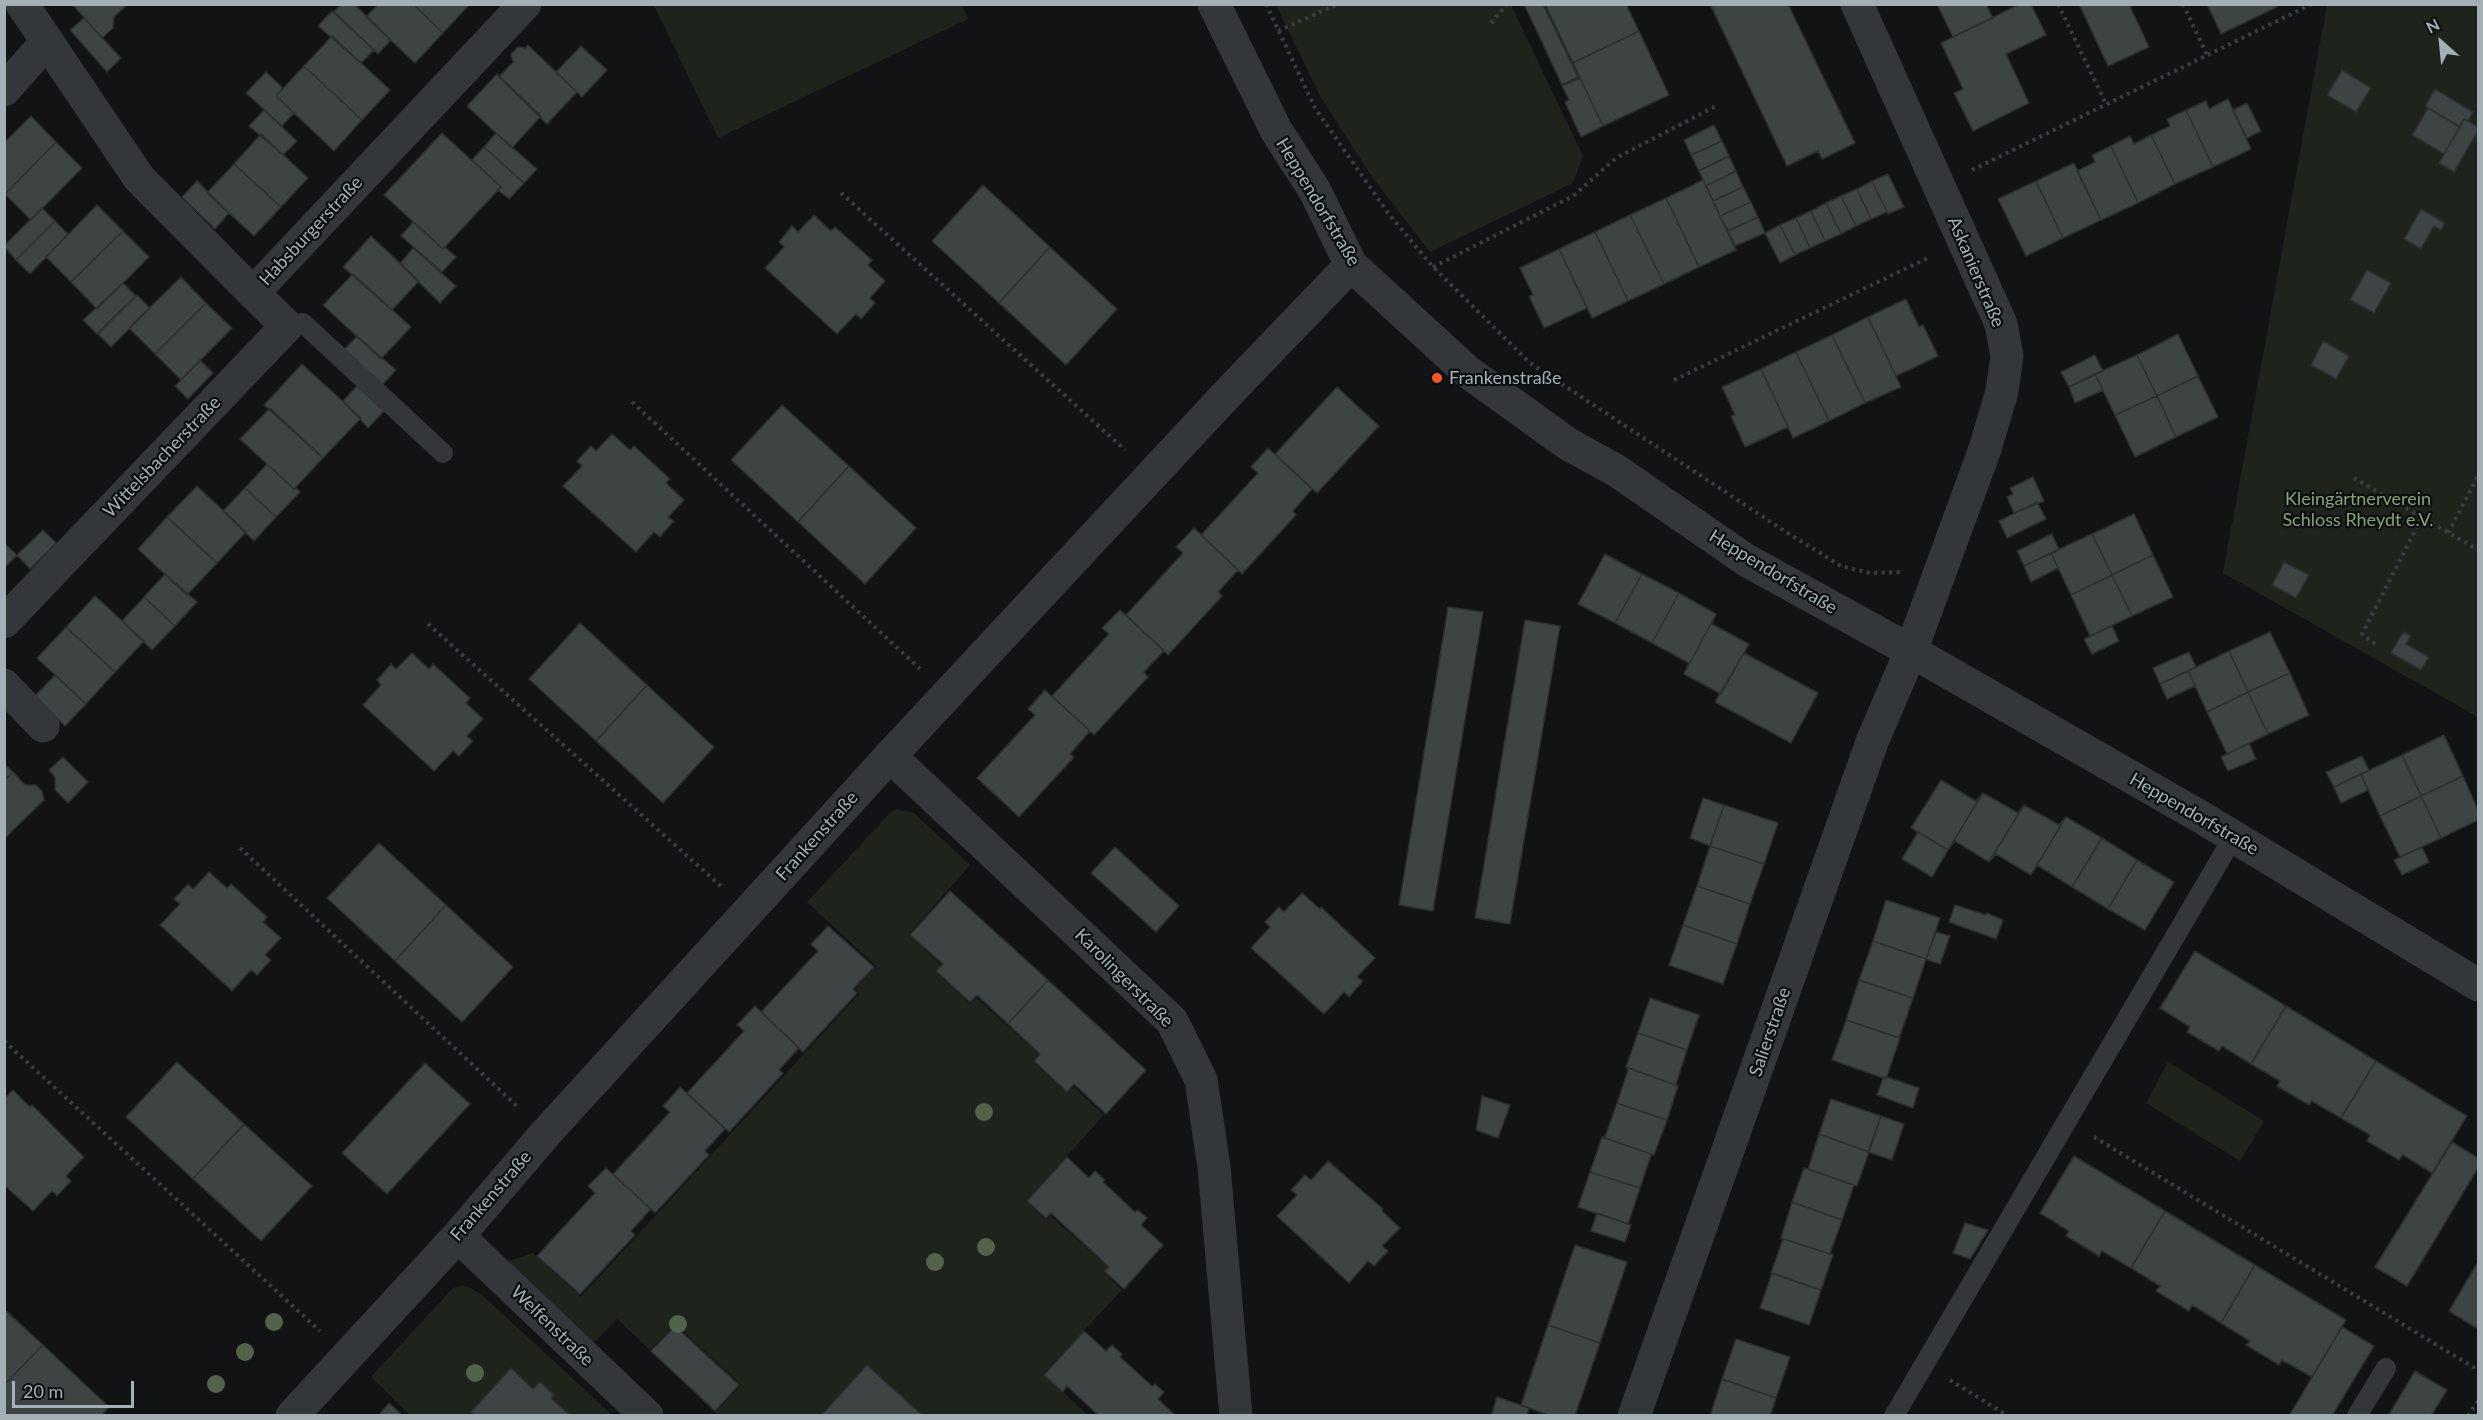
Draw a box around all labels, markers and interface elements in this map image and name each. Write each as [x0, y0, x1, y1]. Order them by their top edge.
north arrow [2411, 12, 2471, 72]
text: N [2423, 14, 2442, 37]
street label: Heppendorfstraße [1271, 134, 1365, 270]
street label: Habsburgerstraße [255, 172, 367, 290]
street label: Askanierstraße [1943, 213, 2009, 331]
place label: Frankenstraße [1449, 367, 1562, 389]
marker: Frankenstraße [1430, 371, 1444, 385]
street label: Wittelsbacherstraße [99, 392, 225, 522]
park label: Kleingärtnerverein Schloss Rheydt e.V. [2282, 488, 2434, 530]
street label: Heppendorfstraße [1705, 525, 1841, 619]
street label: Heppendorfstraße [2126, 768, 2262, 860]
street label: Frankenstraße [771, 787, 863, 885]
street label: Karolingerstraße [1070, 924, 1178, 1032]
street label: Salierstraße [1745, 985, 1795, 1079]
street label: Frankenstraße [446, 1146, 536, 1246]
street label: Welfenstraße [506, 1281, 598, 1371]
scale bar [15, 1369, 136, 1407]
text: 20 m [23, 1380, 63, 1402]

